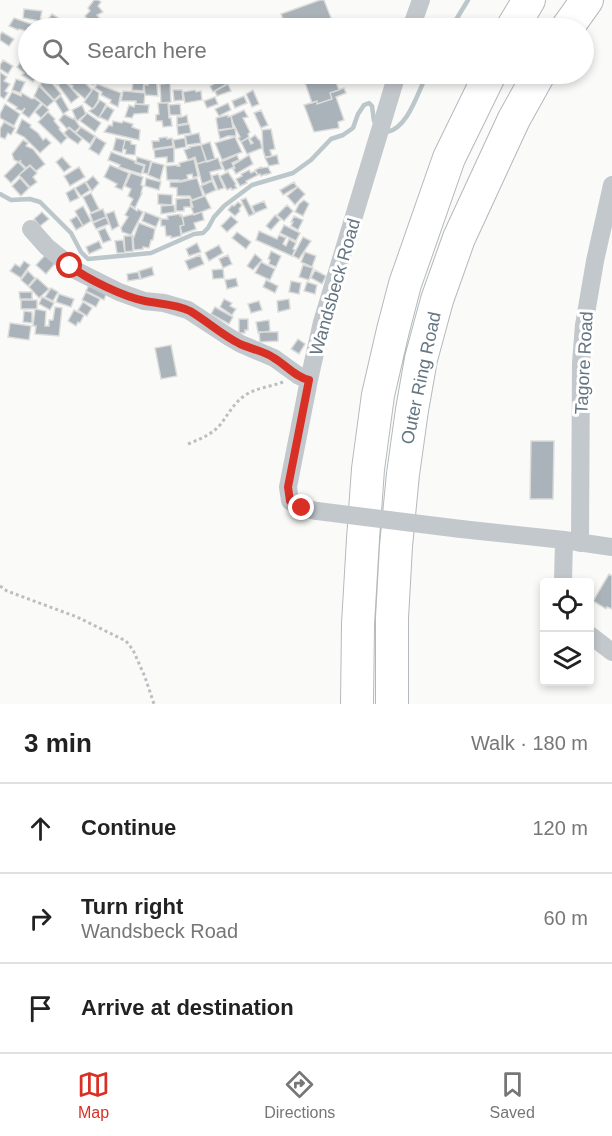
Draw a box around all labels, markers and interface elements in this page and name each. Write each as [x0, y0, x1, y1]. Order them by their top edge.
search box [18, 18, 594, 84]
icon: search [39, 35, 72, 68]
text: Search here [87, 38, 207, 63]
street label: Wandsbeck Road [306, 216, 364, 358]
route start [56, 252, 82, 278]
street label: Outer Ring Road [397, 310, 445, 446]
street label: Tagore Road [571, 311, 597, 415]
route end [288, 494, 314, 520]
map controls [540, 578, 594, 686]
button: locate [540, 578, 594, 632]
button: layers [540, 632, 594, 686]
text: 3 min [24, 728, 92, 758]
text: Walk · 180 m [471, 732, 588, 754]
icon: ahead [24, 812, 57, 845]
text: Continue [81, 815, 176, 840]
text: 120 m [532, 817, 588, 839]
text: Turn right [81, 894, 183, 919]
icon: right [24, 902, 57, 935]
text: 60 m [544, 907, 588, 929]
text: Wandsbeck Road [81, 920, 238, 942]
icon: arrive [24, 992, 57, 1025]
text: Arrive at destination [81, 995, 294, 1020]
tab: Map [77, 1068, 110, 1122]
tab: Directions [264, 1068, 335, 1122]
tab: Saved [490, 1068, 535, 1122]

